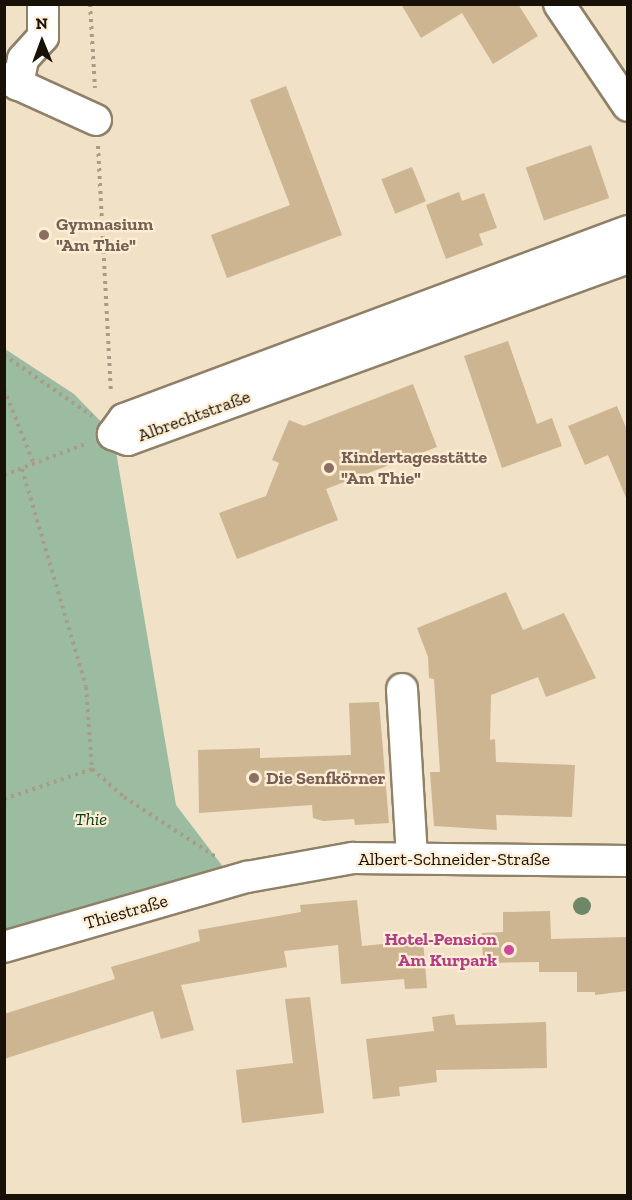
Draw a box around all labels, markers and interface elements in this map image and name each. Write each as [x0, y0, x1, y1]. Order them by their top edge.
north arrow [12, 12, 72, 72]
text: N [35, 14, 48, 33]
place label: Gymnasium "Am Thie" [56, 214, 153, 256]
marker: Gymnasium "Am Thie" [37, 228, 51, 242]
street label: Albrechtstraße [135, 386, 253, 446]
place label: Kindertagesstätte "Am Thie" [341, 447, 487, 490]
marker: Kindertagesstätte "Am Thie" [322, 461, 336, 475]
place label: Die Senfkörner [266, 767, 386, 789]
marker: Die Senfkörner [247, 771, 261, 785]
park label: Thie [75, 808, 107, 830]
street label: Albert-Schneider-Straße [358, 848, 550, 870]
street label: Thiestraße [82, 890, 170, 934]
place label: Hotel-Pension Am Kurpark [384, 929, 497, 972]
marker: Hotel-Pension Am Kurpark [502, 943, 516, 957]

